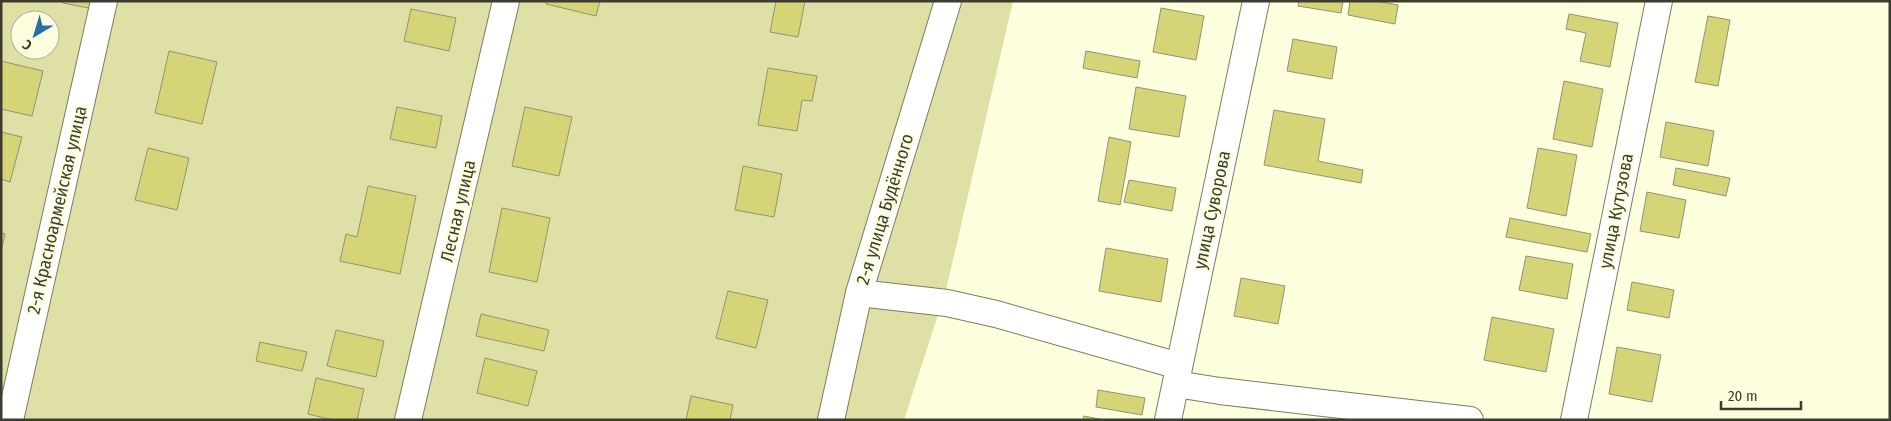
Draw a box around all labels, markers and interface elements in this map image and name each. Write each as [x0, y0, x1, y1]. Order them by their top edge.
north arrow [10, 10, 60, 60]
text: С [19, 35, 35, 54]
street label: 2-я Красноармейская улица [22, 104, 92, 316]
street label: 2-я улица Будённого [852, 131, 918, 287]
street label: улица Суворова [1189, 148, 1235, 271]
street label: улица Кутузова [1594, 151, 1638, 271]
street label: Лесная улица [436, 158, 480, 264]
scale bar [1721, 378, 1801, 410]
text: 20 m [1728, 387, 1758, 405]

